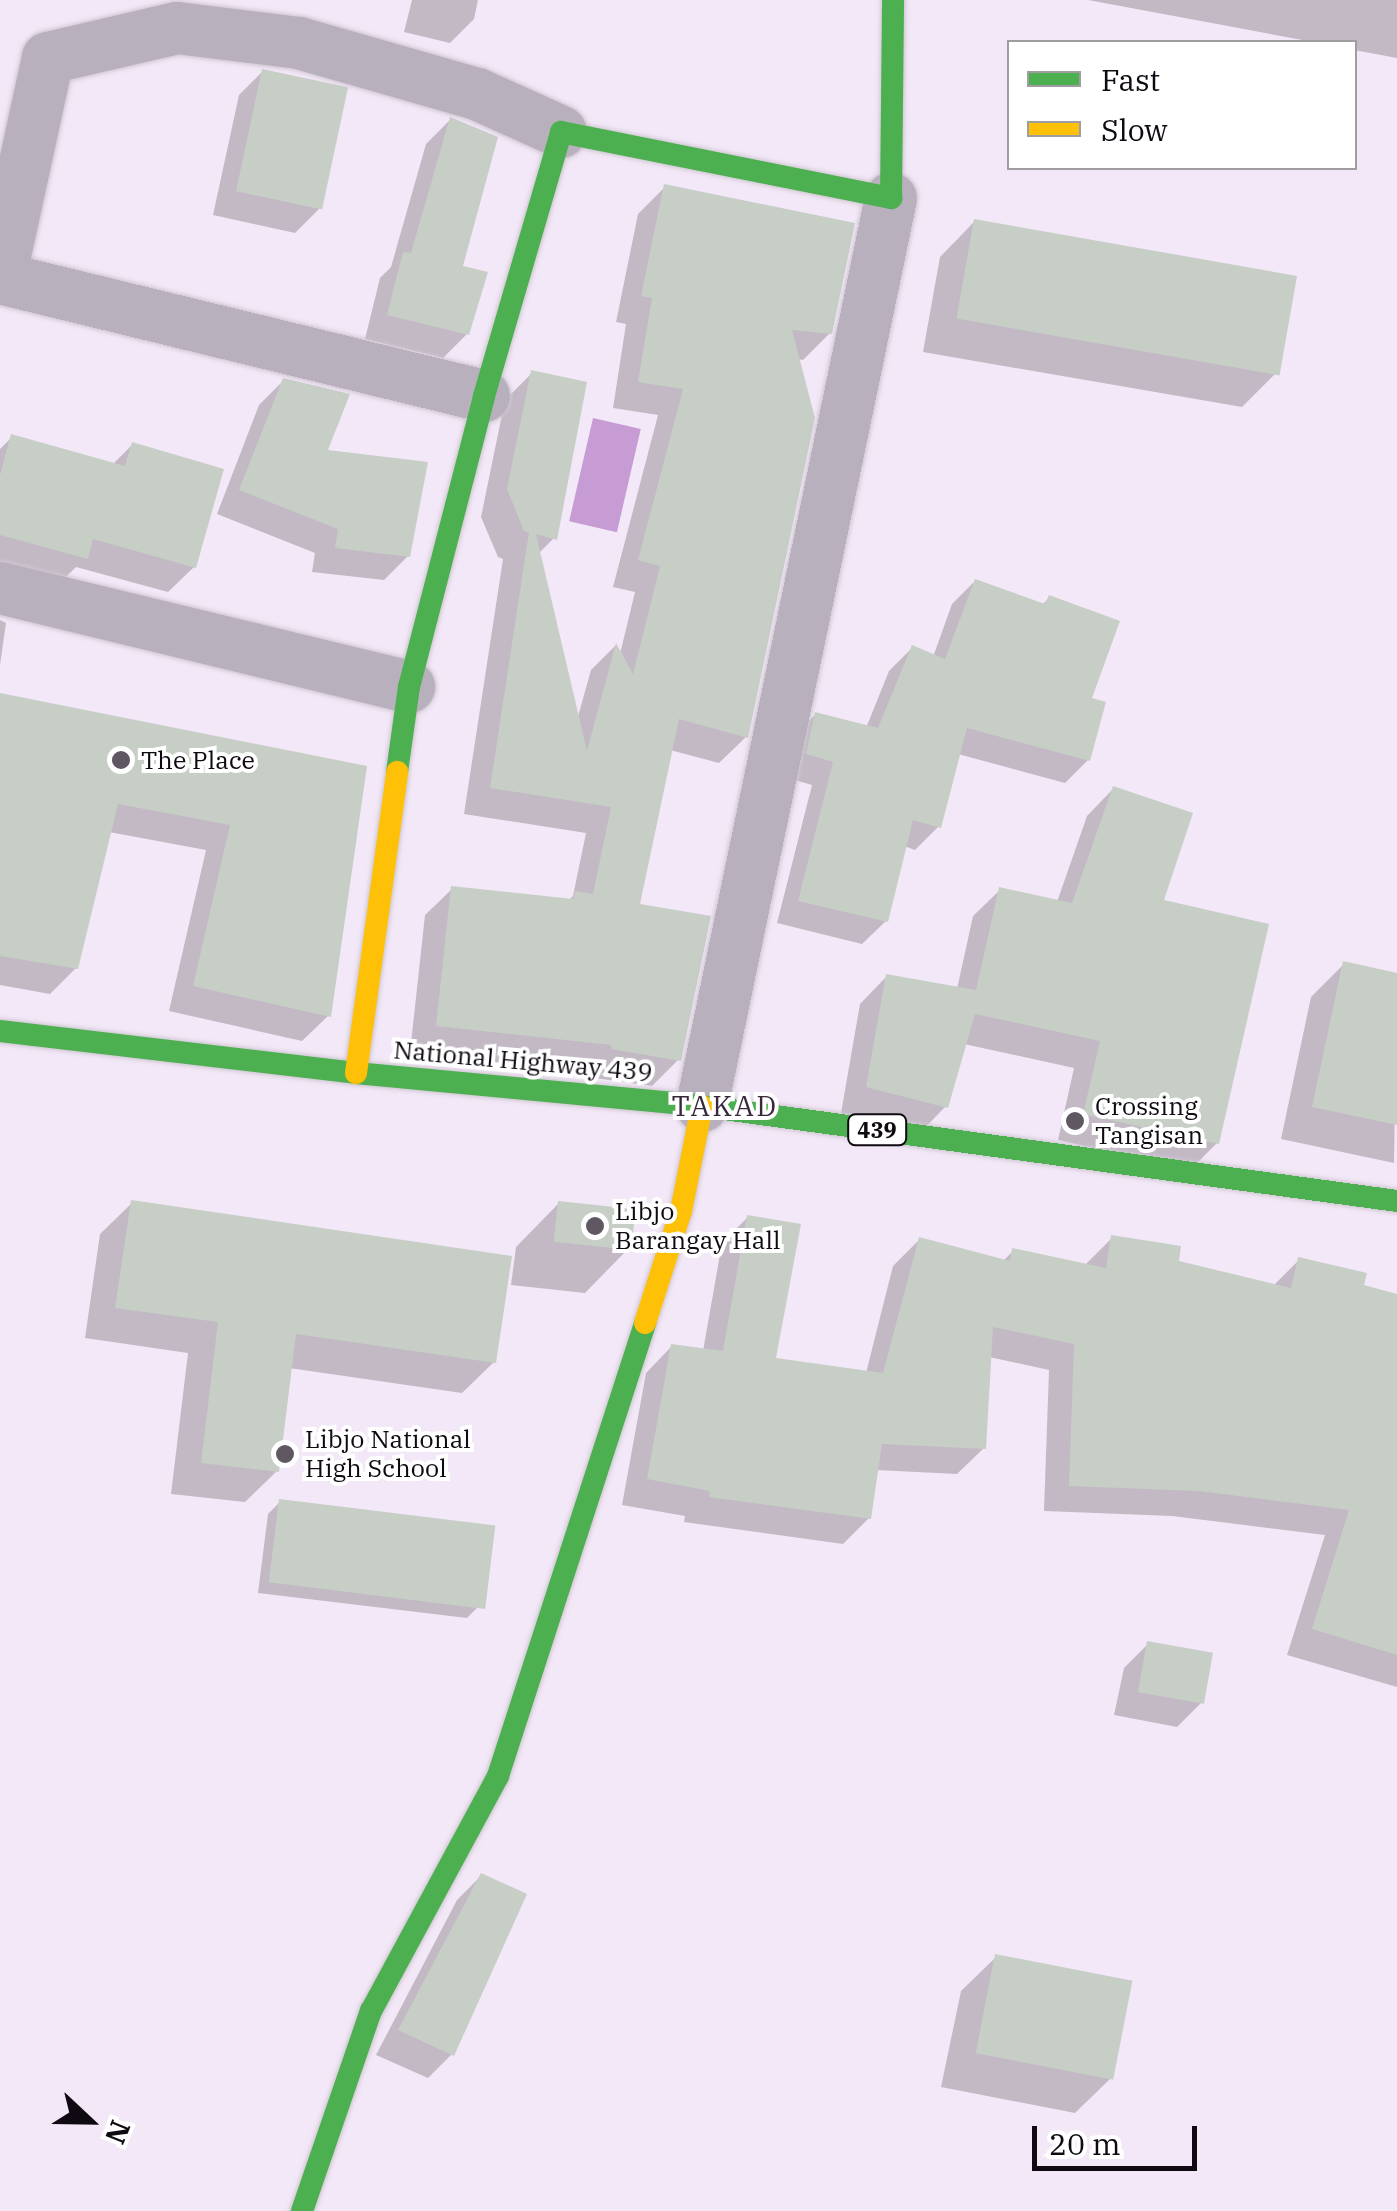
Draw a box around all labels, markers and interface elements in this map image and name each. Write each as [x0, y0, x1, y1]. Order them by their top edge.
legend [1007, 40, 1357, 170]
text: Fast [1101, 60, 1160, 99]
text: Slow [1101, 110, 1168, 149]
place label: The Place [141, 745, 255, 775]
marker: The Place [110, 749, 132, 771]
street label: National Highway 439 [392, 1035, 654, 1087]
district label: TAKAD [671, 1089, 779, 1123]
place label: Crossing Tangisan [1095, 1092, 1203, 1151]
marker: Crossing Tangisan [1064, 1110, 1086, 1132]
road number: 439 [847, 1113, 907, 1147]
place label: Libjo Barangay Hall [615, 1197, 780, 1256]
marker: Libjo Barangay Hall [584, 1215, 606, 1237]
place label: Libjo National High School [305, 1425, 471, 1484]
marker: Libjo National High School [274, 1443, 296, 1465]
north arrow [40, 2071, 140, 2171]
scale bar [1037, 2106, 1202, 2168]
text: N [97, 2115, 140, 2150]
text: 20 m [1049, 2124, 1121, 2163]

